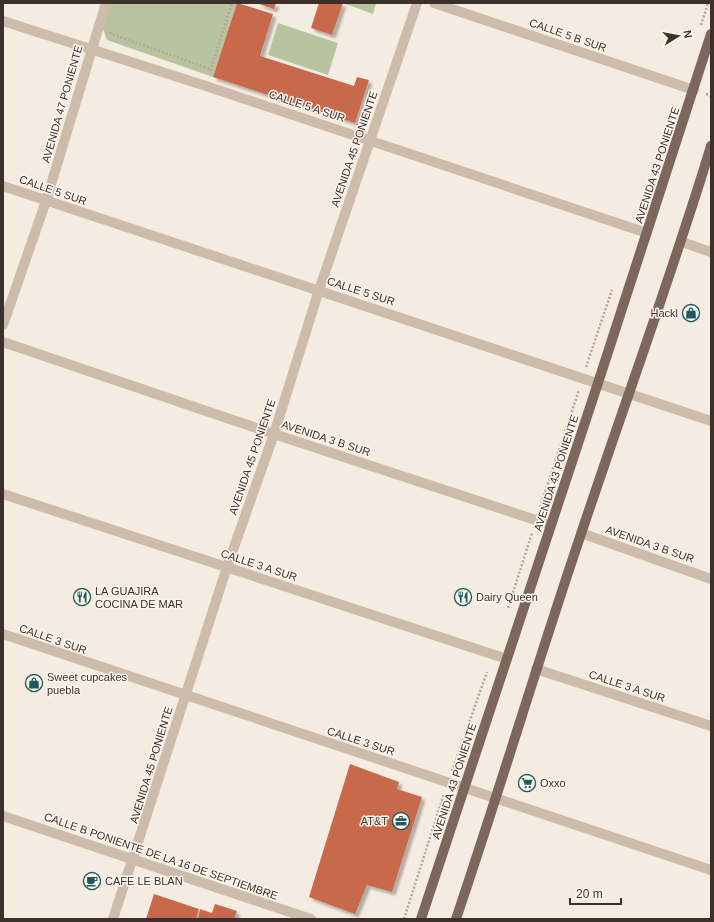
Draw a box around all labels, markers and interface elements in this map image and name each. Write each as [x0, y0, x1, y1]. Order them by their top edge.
street label: CALLE 5 B SUR [528, 16, 608, 54]
north arrow [658, 16, 698, 56]
text: N [681, 29, 694, 39]
street label: AVENIDA 47 PONIENTE [39, 44, 85, 164]
street label: CALLE 5 A SUR [267, 88, 347, 124]
street label: AVENIDA 45 PONIENTE [329, 90, 379, 208]
street label: AVENIDA 43 PONIENTE [633, 105, 681, 225]
street label: CALLE 5 SUR [18, 173, 88, 207]
street label: CALLE 5 SUR [326, 274, 396, 308]
shop icon: Hackl [681, 303, 701, 323]
place label: Hackl [650, 307, 678, 319]
street label: AVENIDA 45 PONIENTE [227, 398, 277, 516]
street label: AVENIDA 43 PONIENTE [532, 413, 580, 533]
street label: AVENIDA 3 B SUR [280, 418, 372, 458]
street label: AVENIDA 3 B SUR [604, 523, 696, 565]
street label: CALLE 3 A SUR [219, 547, 299, 583]
place label: LA GUAJIRA COCINA DE MAR [95, 585, 183, 610]
restaurant icon: LA GUAJIRA COCINA DE MAR [72, 587, 92, 607]
restaurant icon: Dairy Queen [453, 587, 473, 607]
place label: Dairy Queen [476, 591, 538, 603]
street label: CALLE 3 SUR [18, 622, 88, 656]
street label: CALLE 3 A SUR [587, 668, 667, 704]
place label: Sweet cupcakes puebla [47, 671, 128, 696]
shop icon: Sweet cupcakes puebla [24, 673, 44, 693]
street label: AVENIDA 45 PONIENTE [128, 705, 174, 825]
street label: AVENIDA 43 PONIENTE [430, 721, 478, 841]
street label: CALLE 3 SUR [326, 724, 396, 758]
supermarket icon: Oxxo [517, 773, 537, 793]
place label: Oxxo [540, 777, 566, 789]
street label: CALLE B PONIENTE DE LA 16 DE SEPTIEMBRE [43, 810, 279, 902]
office icon: AT&T [391, 811, 411, 831]
place label: AT&T [361, 815, 388, 827]
cafe icon: CAFE LE BLAN [82, 871, 102, 891]
place label: CAFE LE BLAN [105, 875, 183, 887]
scale bar [570, 880, 621, 906]
text: 20 m [576, 887, 603, 901]

